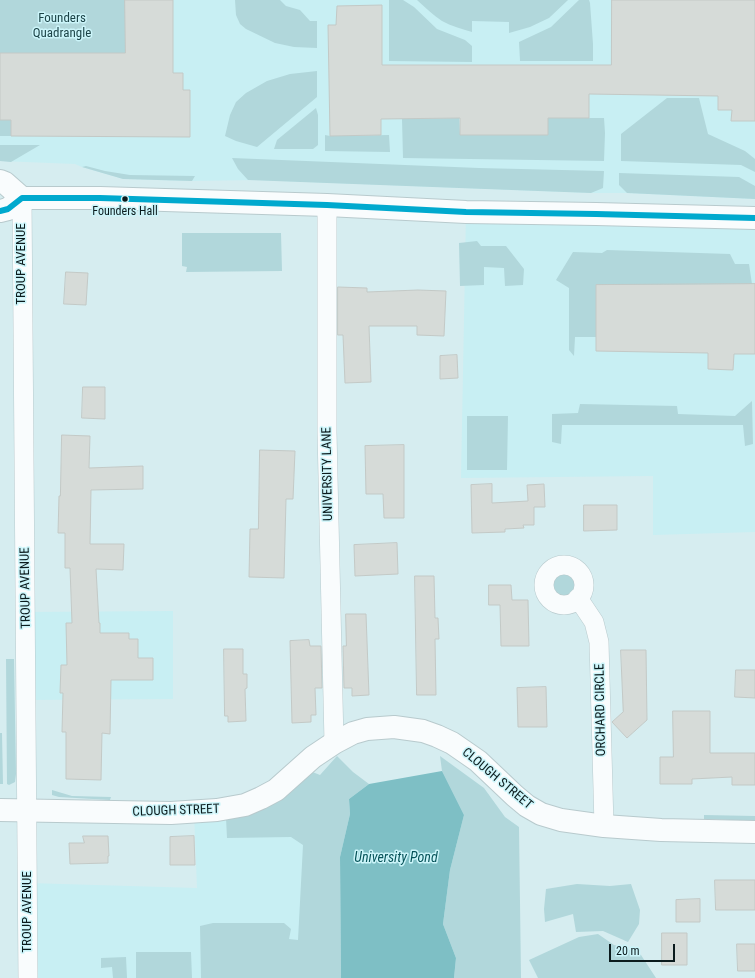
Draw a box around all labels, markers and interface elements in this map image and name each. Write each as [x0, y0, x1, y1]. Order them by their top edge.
park label: Founders Quadrangle [33, 11, 91, 42]
marker: Founders Hall [120, 194, 130, 204]
place label: Founders Hall [92, 205, 158, 219]
street label: TROUP AVENUE [14, 223, 30, 305]
street label: UNIVERSITY LANE [319, 427, 337, 521]
street label: TROUP AVENUE [17, 547, 35, 629]
street label: ORCHARD CIRCLE [592, 664, 610, 756]
street label: CLOUGH STREET [459, 745, 535, 813]
street label: CLOUGH STREET [132, 802, 220, 820]
water label: University Pond [354, 850, 438, 866]
street label: TROUP AVENUE [20, 871, 36, 953]
scale bar [611, 936, 677, 962]
text: 20 m [616, 944, 640, 958]

